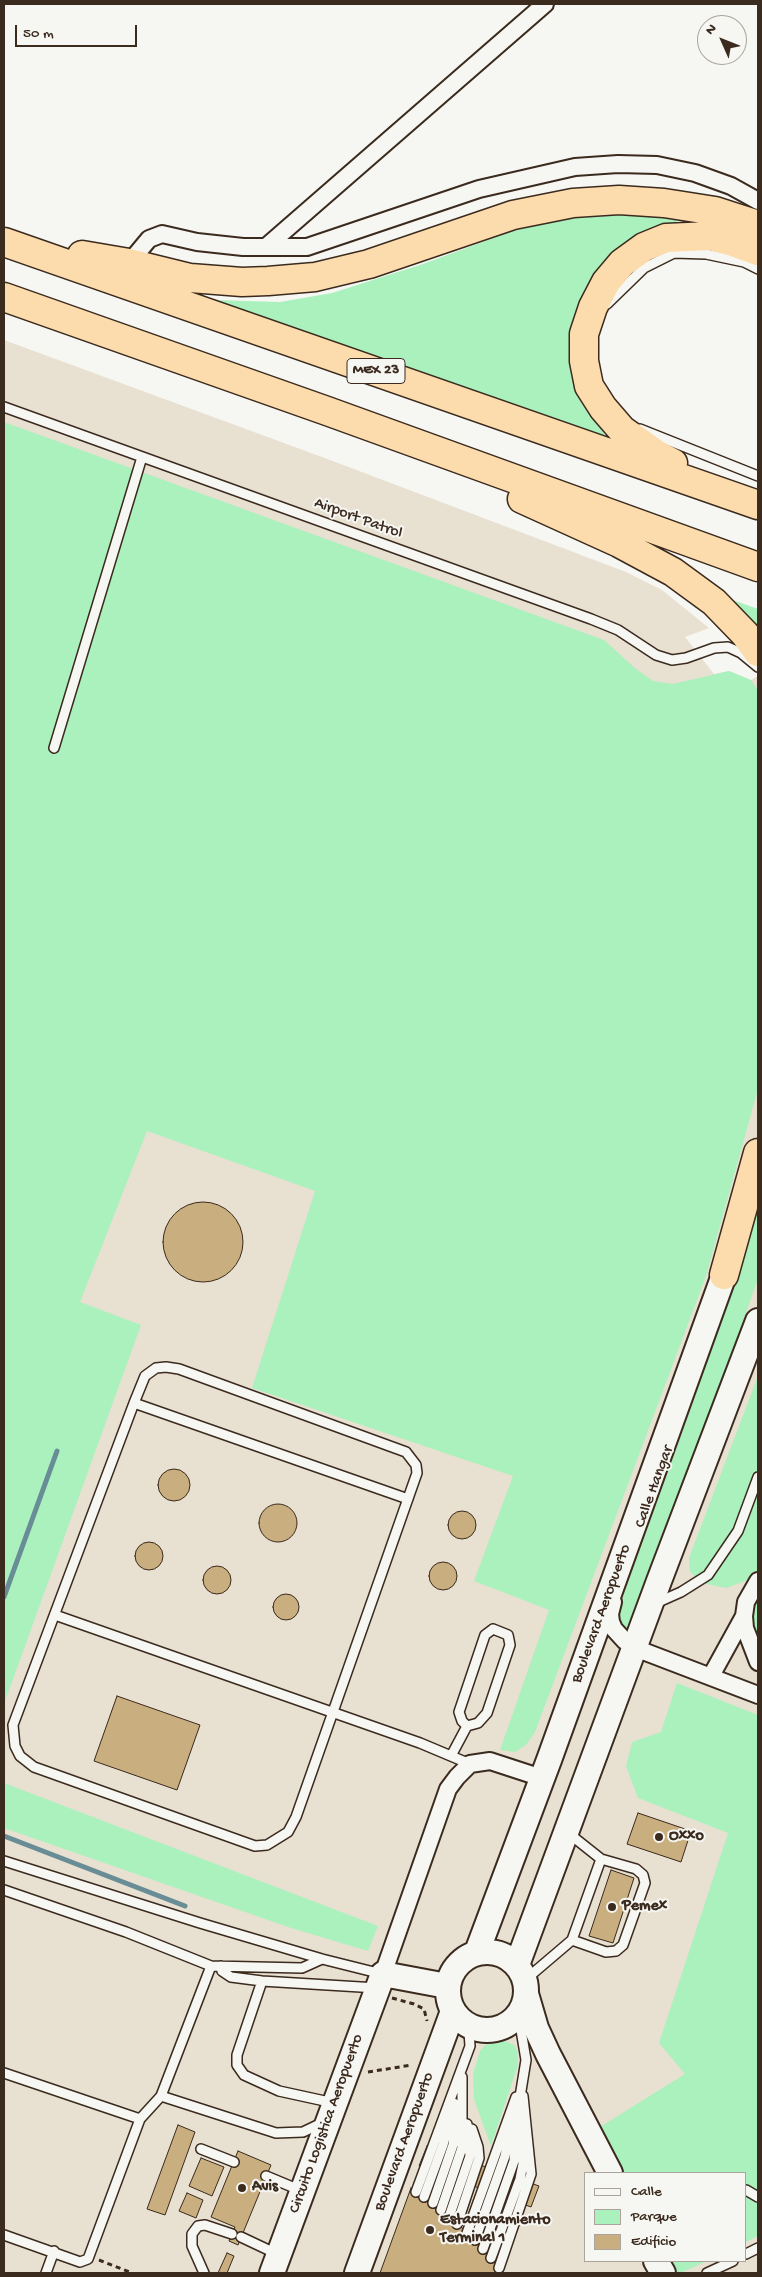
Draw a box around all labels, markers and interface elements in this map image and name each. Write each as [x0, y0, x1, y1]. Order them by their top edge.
scale bar [18, 15, 140, 47]
north arrow [697, 15, 747, 65]
text: N [702, 21, 721, 39]
text: 50 m [23, 25, 54, 43]
road number: MEX 23 [347, 358, 405, 384]
street label: Airport Patrol [311, 494, 405, 544]
street label: Calle Hangar [631, 1443, 679, 1531]
street label: Boulevard Aeropuerto [568, 1542, 636, 1686]
place label: Oxxo [669, 1827, 704, 1847]
marker: Oxxo [653, 1831, 665, 1843]
place label: Pemex [622, 1897, 667, 1917]
marker: Pemex [606, 1901, 618, 1913]
street label: Circuito Logistica Aeropuerto [286, 2032, 368, 2216]
street label: Boulevard Aeropuerto [371, 2070, 439, 2214]
legend [584, 2172, 747, 2262]
place label: Avis [252, 2178, 278, 2198]
marker: Avis [236, 2182, 248, 2194]
text: Calle [631, 2183, 662, 2201]
text: Parque [631, 2208, 677, 2226]
place label: Estacionamiento Terminal 1 [440, 2211, 550, 2249]
marker: Estacionamiento Terminal 1 [424, 2224, 436, 2236]
text: Edificio [631, 2233, 676, 2251]

